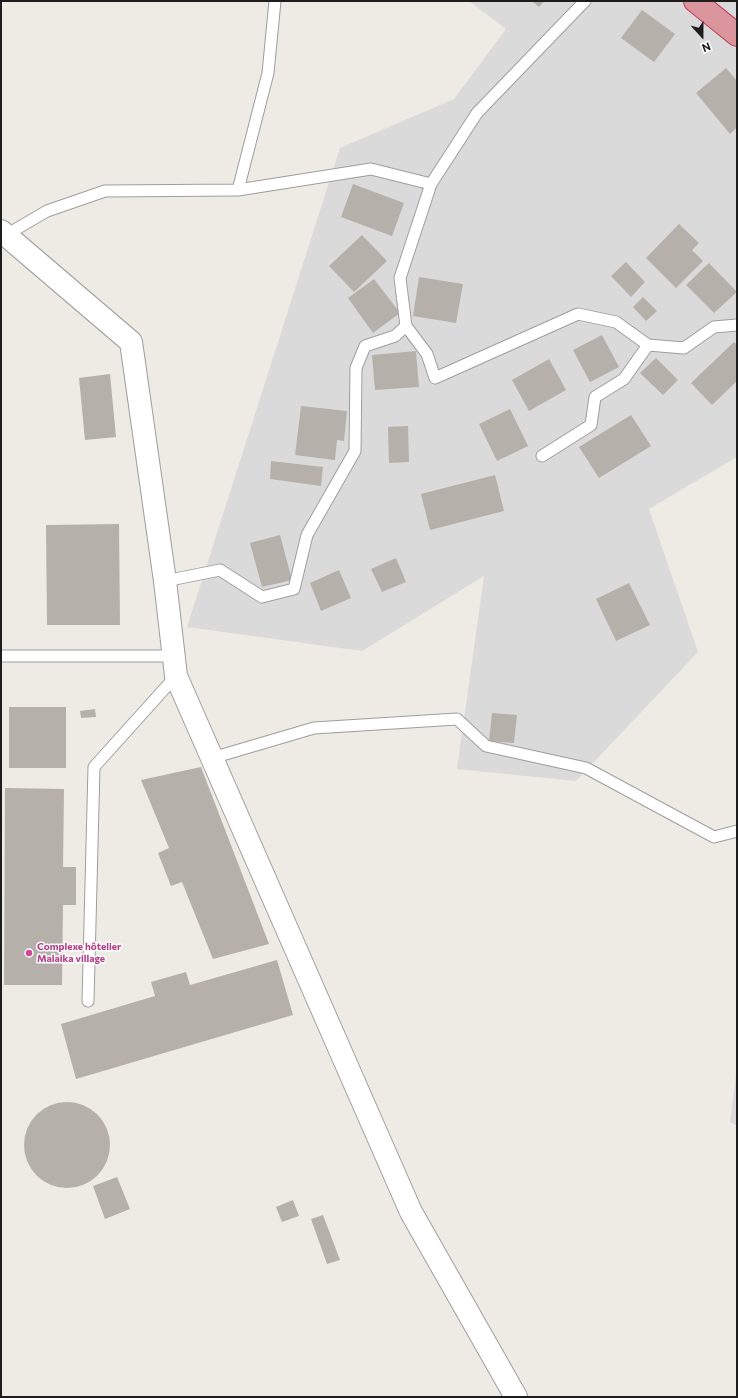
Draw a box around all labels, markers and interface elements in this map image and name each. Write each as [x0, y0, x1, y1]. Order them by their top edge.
north arrow [682, 16, 722, 56]
text: N [700, 40, 713, 55]
place label: Complexe hôtelier Malaika village [37, 941, 121, 964]
marker: Complexe hôtelier Malaika village [24, 948, 34, 958]

